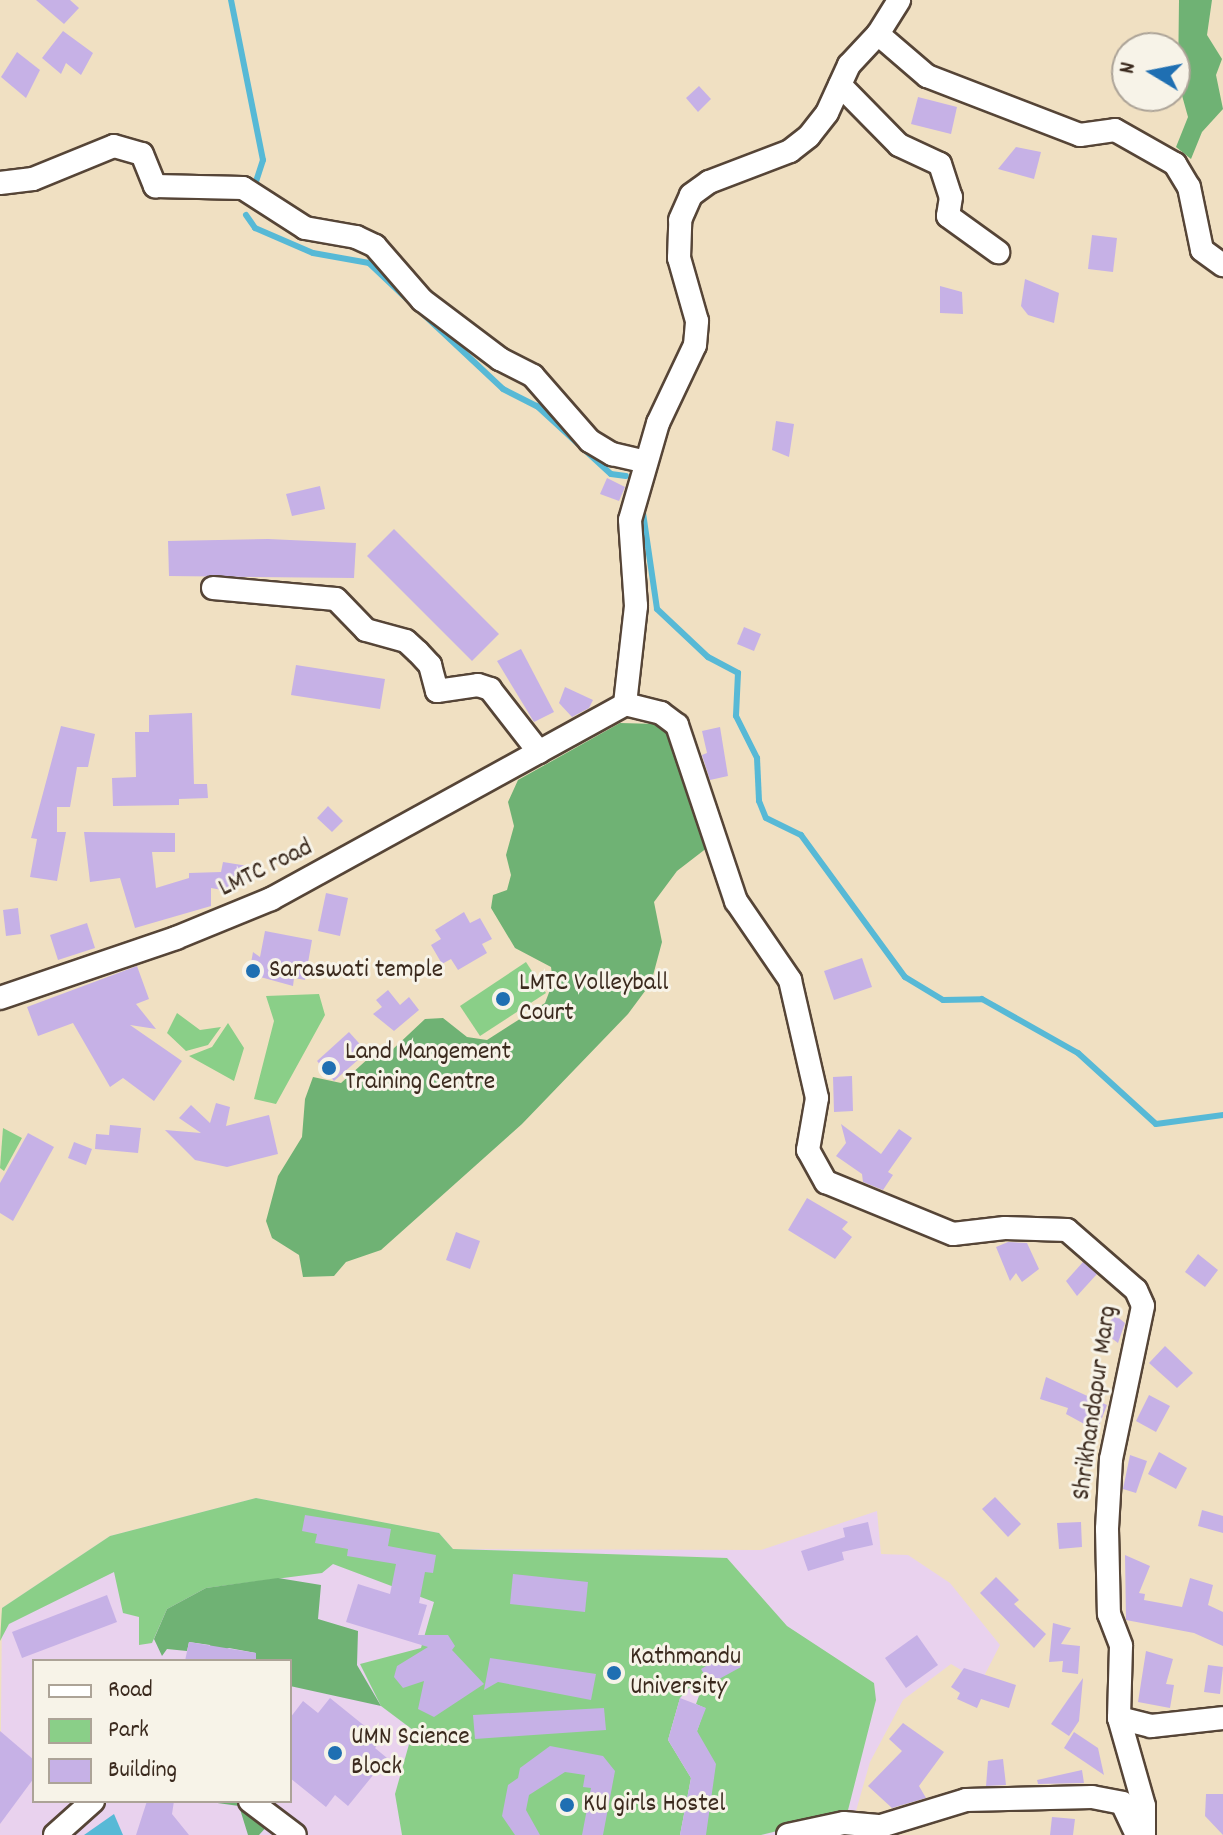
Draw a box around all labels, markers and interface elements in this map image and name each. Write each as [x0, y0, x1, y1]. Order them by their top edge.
north arrow [1111, 32, 1191, 112]
text: N [1113, 60, 1145, 76]
street label: LMTC road [214, 833, 318, 905]
place label: Saraswati temple [269, 955, 443, 987]
marker: Saraswati temple [244, 962, 262, 980]
place label: LMTC Volleyball Court [519, 968, 668, 1030]
marker: LMTC Volleyball Court [494, 990, 512, 1008]
place label: Land Mangement Training Centre [345, 1037, 511, 1098]
marker: Land Mangement Training Centre [320, 1059, 338, 1077]
street label: Shrikhandapur Marg [1067, 1304, 1125, 1502]
place label: Kathmandu University [630, 1642, 741, 1704]
legend [32, 1659, 292, 1803]
marker: Kathmandu University [605, 1664, 623, 1682]
text: Road [108, 1674, 153, 1708]
text: Park [108, 1714, 149, 1748]
place label: UMN Science Block [351, 1722, 470, 1784]
marker: UMN Science Block [326, 1744, 344, 1762]
text: Building [108, 1754, 177, 1788]
place label: KU girls Hostel [583, 1789, 725, 1821]
marker: KU girls Hostel [558, 1796, 576, 1814]

